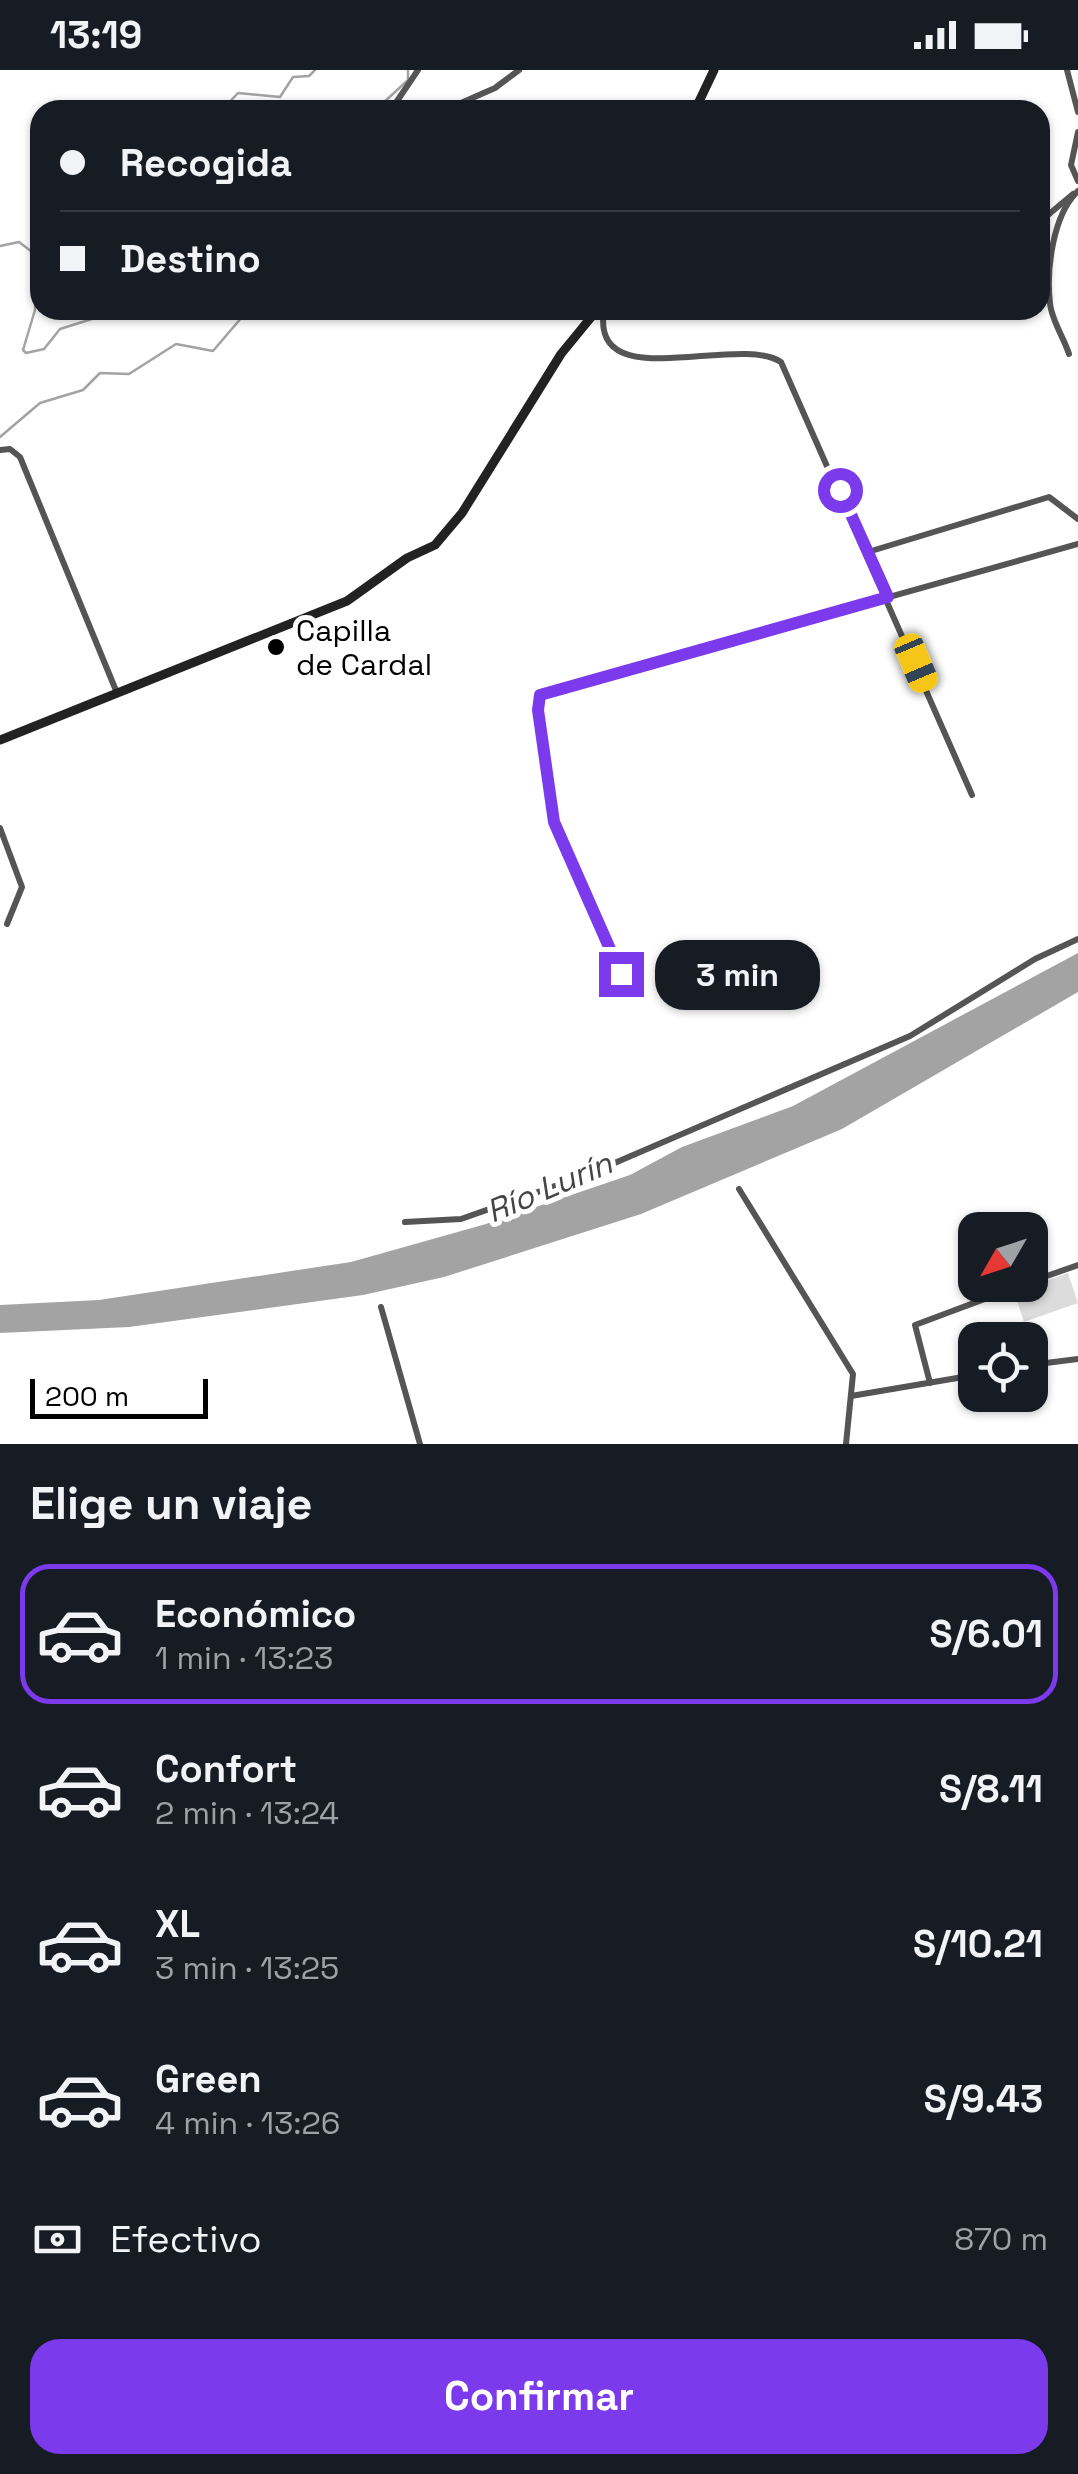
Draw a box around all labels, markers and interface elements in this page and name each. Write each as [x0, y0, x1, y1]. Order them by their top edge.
text: 13:19 [50, 11, 142, 59]
text: Recogida [120, 139, 292, 187]
text: Destino [120, 235, 261, 283]
route start [818, 468, 863, 513]
place label: Capilla de Cardal [296, 611, 432, 684]
car [890, 630, 942, 696]
marker: Capilla de Cardal [265, 636, 287, 658]
callout: 3 min [656, 939, 821, 1009]
route end [599, 952, 644, 997]
text: 3 min [696, 955, 779, 995]
water label: Río Lurín [480, 1142, 619, 1231]
north arrow [958, 1212, 1048, 1302]
map controls [958, 1212, 1048, 1412]
button: locate [958, 1322, 1048, 1412]
scale bar [30, 1374, 208, 1418]
text: 200 m [45, 1378, 129, 1414]
text: Elige un viaje [30, 1475, 313, 1532]
icon: car [35, 1589, 125, 1679]
text: Económico [155, 1590, 356, 1638]
text: S/6.01 [929, 1610, 1043, 1658]
text: 1 min · 13:23 [155, 1638, 333, 1678]
icon: car [35, 1744, 125, 1834]
text: Confort [155, 1745, 297, 1793]
text: S/8.11 [939, 1765, 1043, 1813]
text: 2 min · 13:24 [155, 1793, 339, 1833]
icon: car [35, 1899, 125, 1989]
text: XL [155, 1900, 200, 1948]
text: S/10.21 [913, 1920, 1043, 1968]
text: 3 min · 13:25 [155, 1948, 339, 1988]
icon: car [35, 2054, 125, 2144]
text: Green [155, 2055, 262, 2103]
text: S/9.43 [924, 2075, 1043, 2123]
text: 4 min · 13:26 [155, 2103, 340, 2143]
icon: cash [30, 2212, 85, 2267]
text: Efectivo [110, 2215, 262, 2263]
text: 870 m [954, 2219, 1048, 2259]
button: Confirmar [30, 2339, 1048, 2454]

